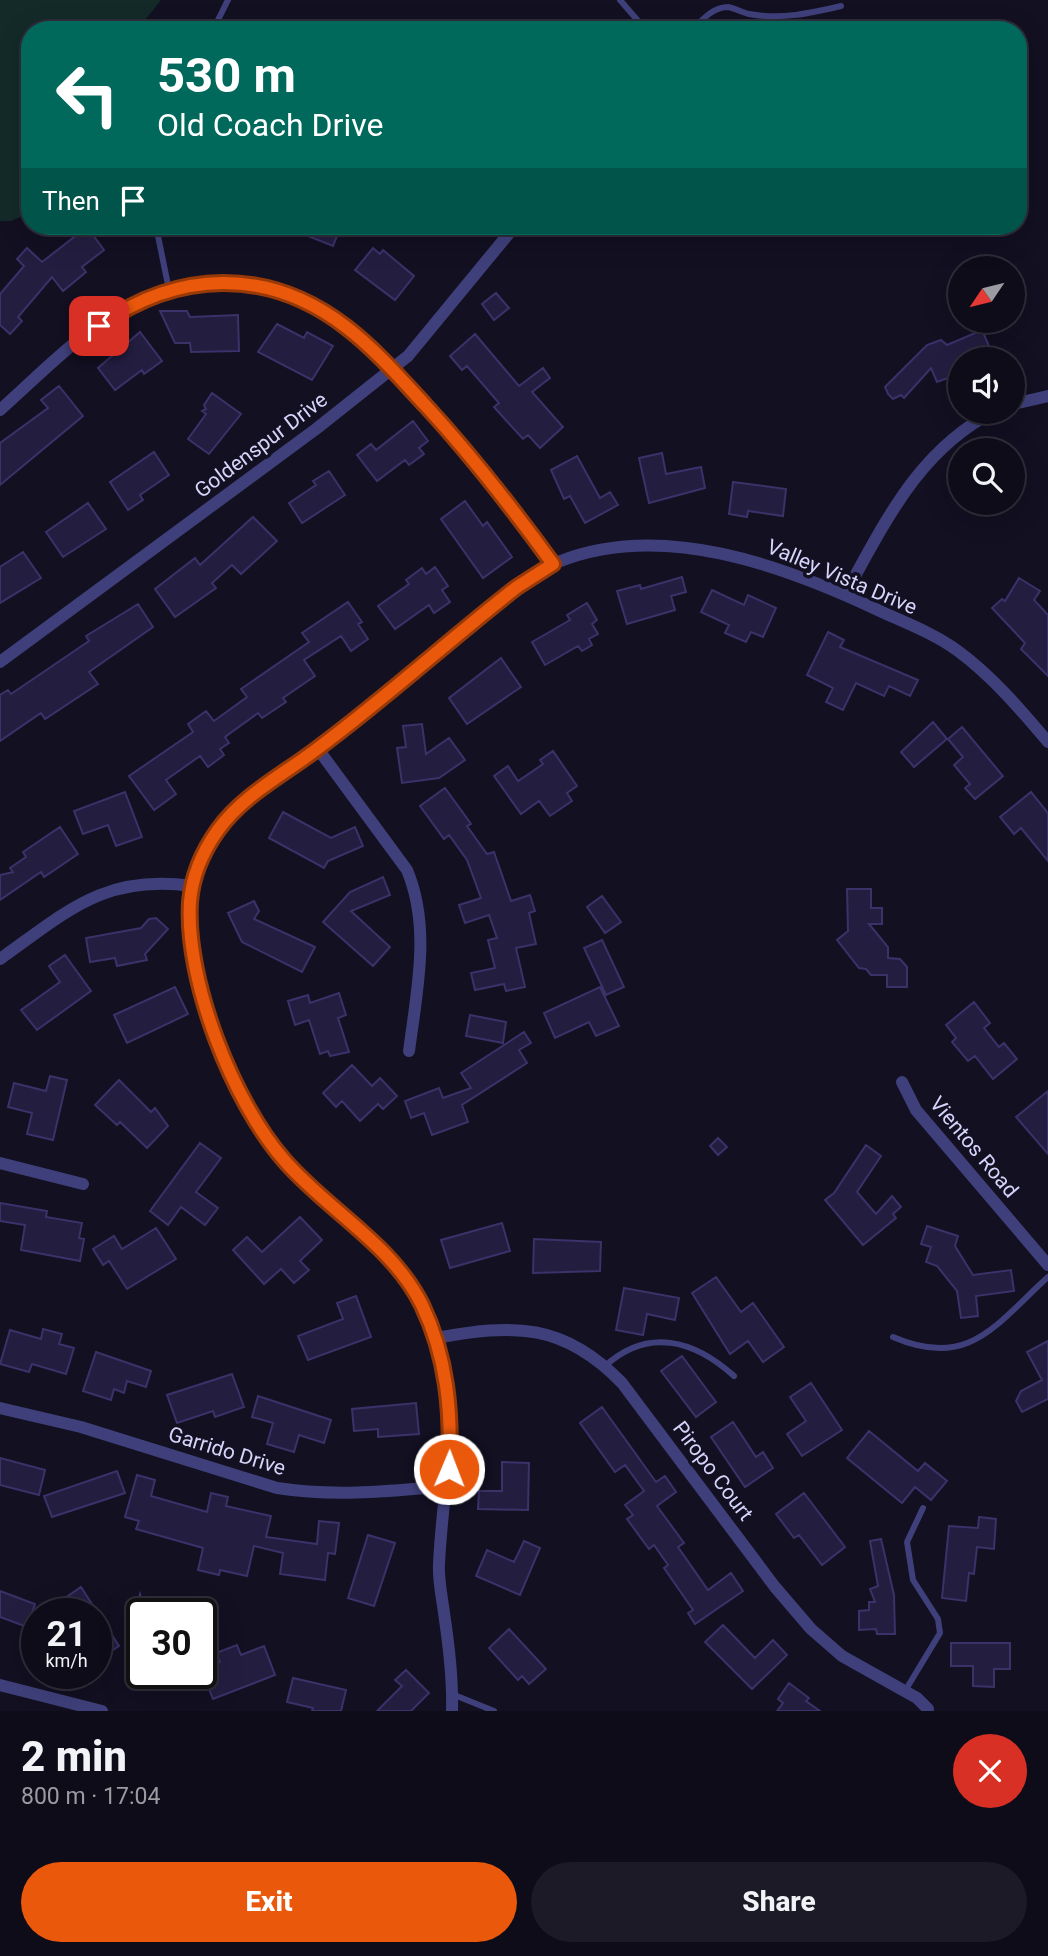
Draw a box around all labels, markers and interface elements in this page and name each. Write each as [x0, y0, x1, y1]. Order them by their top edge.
text: 530 m [157, 47, 296, 104]
icon: left [42, 49, 133, 140]
text: Old Coach Drive [157, 106, 383, 144]
icon: arrive [114, 182, 152, 220]
text: Then [42, 186, 100, 216]
north arrow [948, 256, 1026, 332]
map controls [948, 256, 1025, 515]
pin [69, 296, 129, 356]
icon: arrive [80, 307, 118, 345]
button: sound [948, 347, 1025, 424]
street label: Goldenspur Drive [190, 387, 332, 503]
button: search [948, 438, 1025, 515]
street label: Valley Vista Drive [763, 535, 921, 619]
street label: Vientos Road [925, 1092, 1023, 1202]
street label: Piropo Court [668, 1417, 758, 1525]
street label: Garrido Drive [166, 1422, 288, 1480]
position arrow [412, 1432, 486, 1506]
speed limit sign: 30 [126, 1598, 217, 1689]
text: 21 [46, 1614, 87, 1655]
text: km/h [45, 1650, 88, 1671]
text: 2 min [21, 1732, 127, 1781]
button: close [953, 1734, 1027, 1808]
text: 800 m · 17:04 [21, 1783, 160, 1810]
button: Exit [21, 1862, 517, 1942]
button: Share [531, 1862, 1027, 1942]

